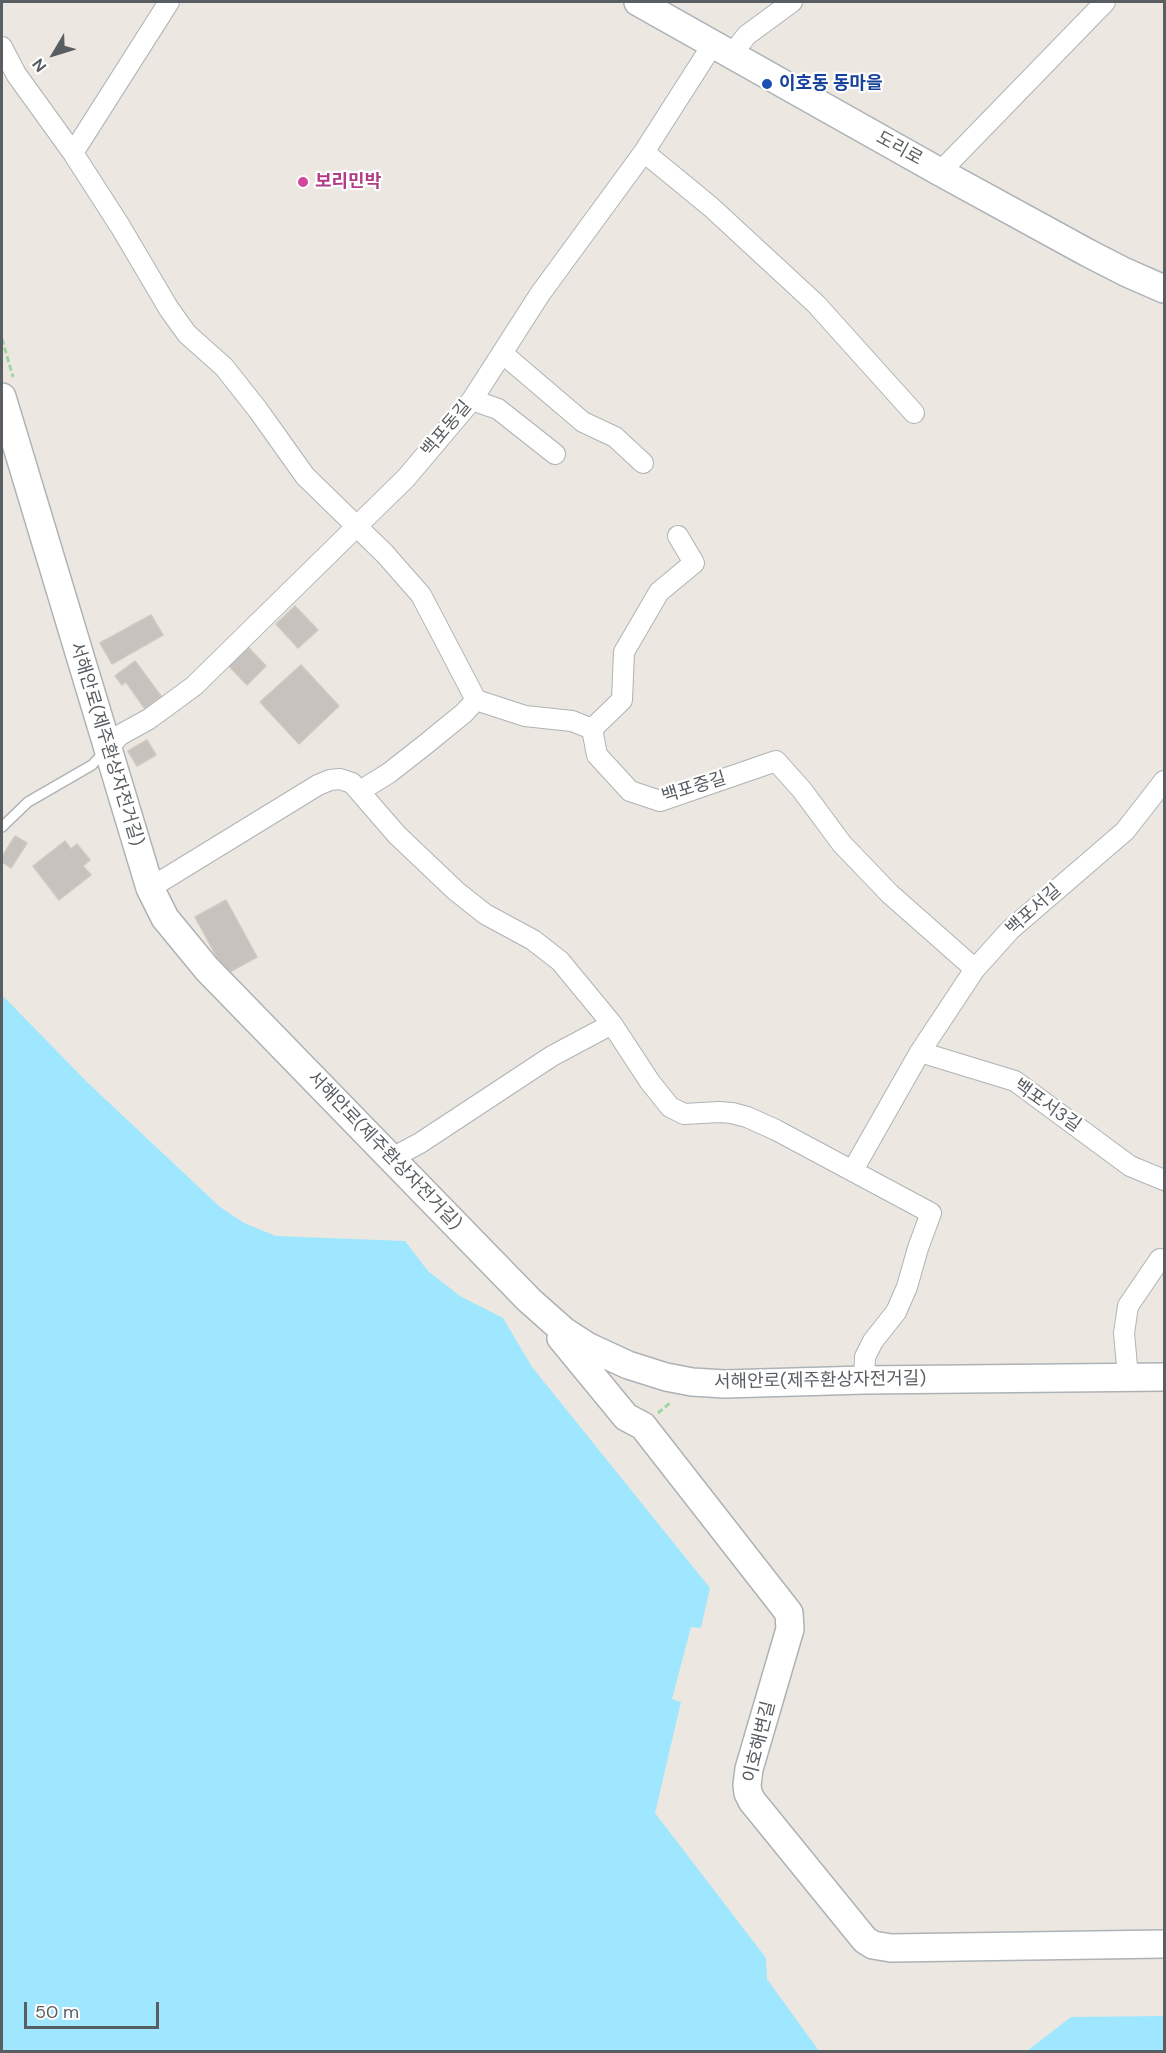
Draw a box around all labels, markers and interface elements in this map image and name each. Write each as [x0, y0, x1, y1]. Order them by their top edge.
north arrow [24, 24, 84, 84]
text: N [28, 54, 51, 76]
place label: 이호동 동마을 [779, 73, 883, 95]
marker: 이호동 동마을 [760, 77, 774, 91]
street label: 도리로 [872, 128, 926, 170]
place label: 보리민박 [315, 171, 381, 193]
marker: 보리민박 [296, 175, 310, 189]
street label: 백포동길 [417, 397, 477, 461]
street label: 서해안로(제주환상자전거길) [65, 639, 147, 849]
street label: 백포중길 [659, 768, 729, 808]
street label: 백포서길 [1002, 880, 1066, 940]
street label: 서해안로(제주환상자전거길) [303, 1067, 465, 1235]
street label: 백포서3길 [1009, 1075, 1085, 1137]
street label: 서해안로(제주환상자전거길) [714, 1368, 926, 1394]
street label: 이호해변길 [740, 1699, 780, 1785]
scale bar [27, 1990, 162, 2028]
text: 50 m [35, 2000, 79, 2024]

